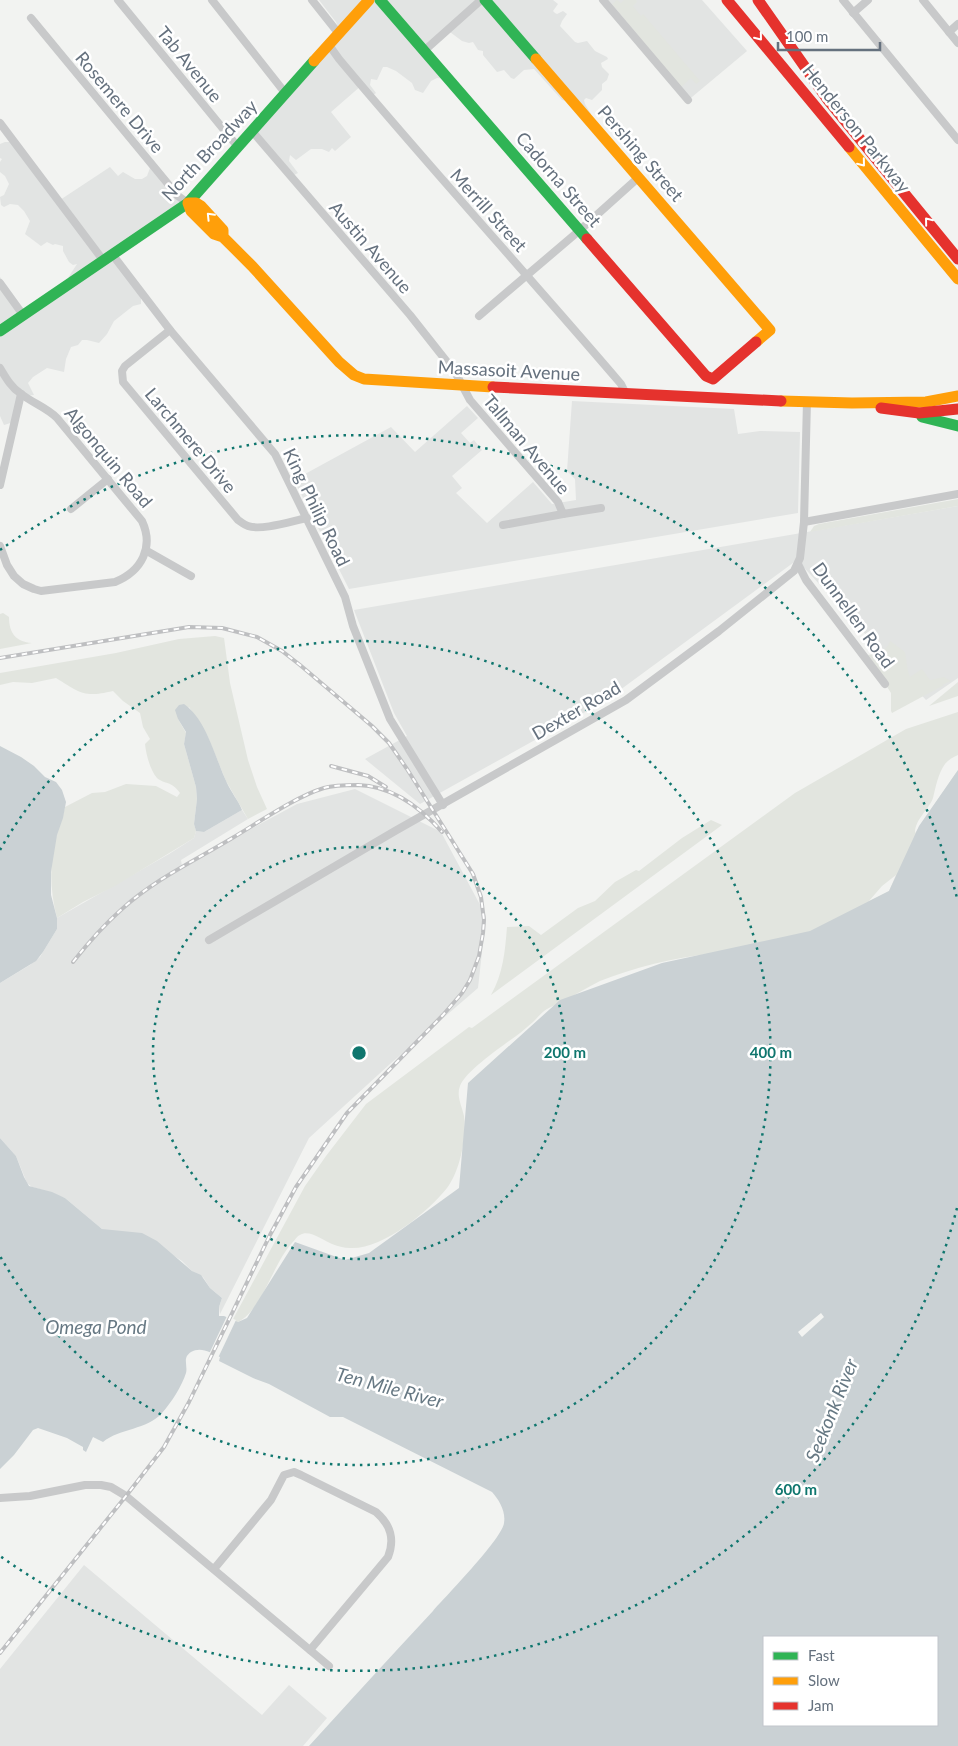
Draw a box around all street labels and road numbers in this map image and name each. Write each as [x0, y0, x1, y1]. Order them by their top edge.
street label: Tab Avenue [153, 22, 227, 106]
street label: Rosemere Drive [71, 47, 169, 157]
street label: Henderson Parkway [798, 59, 916, 197]
street label: North Broadway [157, 94, 262, 205]
street label: Pershing Street [593, 101, 689, 206]
street label: Cadorna Street [512, 127, 607, 231]
street label: Merrill Street [446, 164, 532, 256]
street label: Austin Avenue [325, 197, 417, 297]
street label: Massasoit Avenue [437, 355, 581, 385]
street label: Larchmere Drive [141, 383, 241, 497]
street label: Tallman Avenue [479, 390, 575, 498]
street label: Algonquin Road [60, 402, 158, 512]
street label: King Philip Road [279, 444, 355, 570]
street label: Dunnellen Road [808, 558, 900, 672]
street label: Dexter Road [528, 676, 624, 744]

